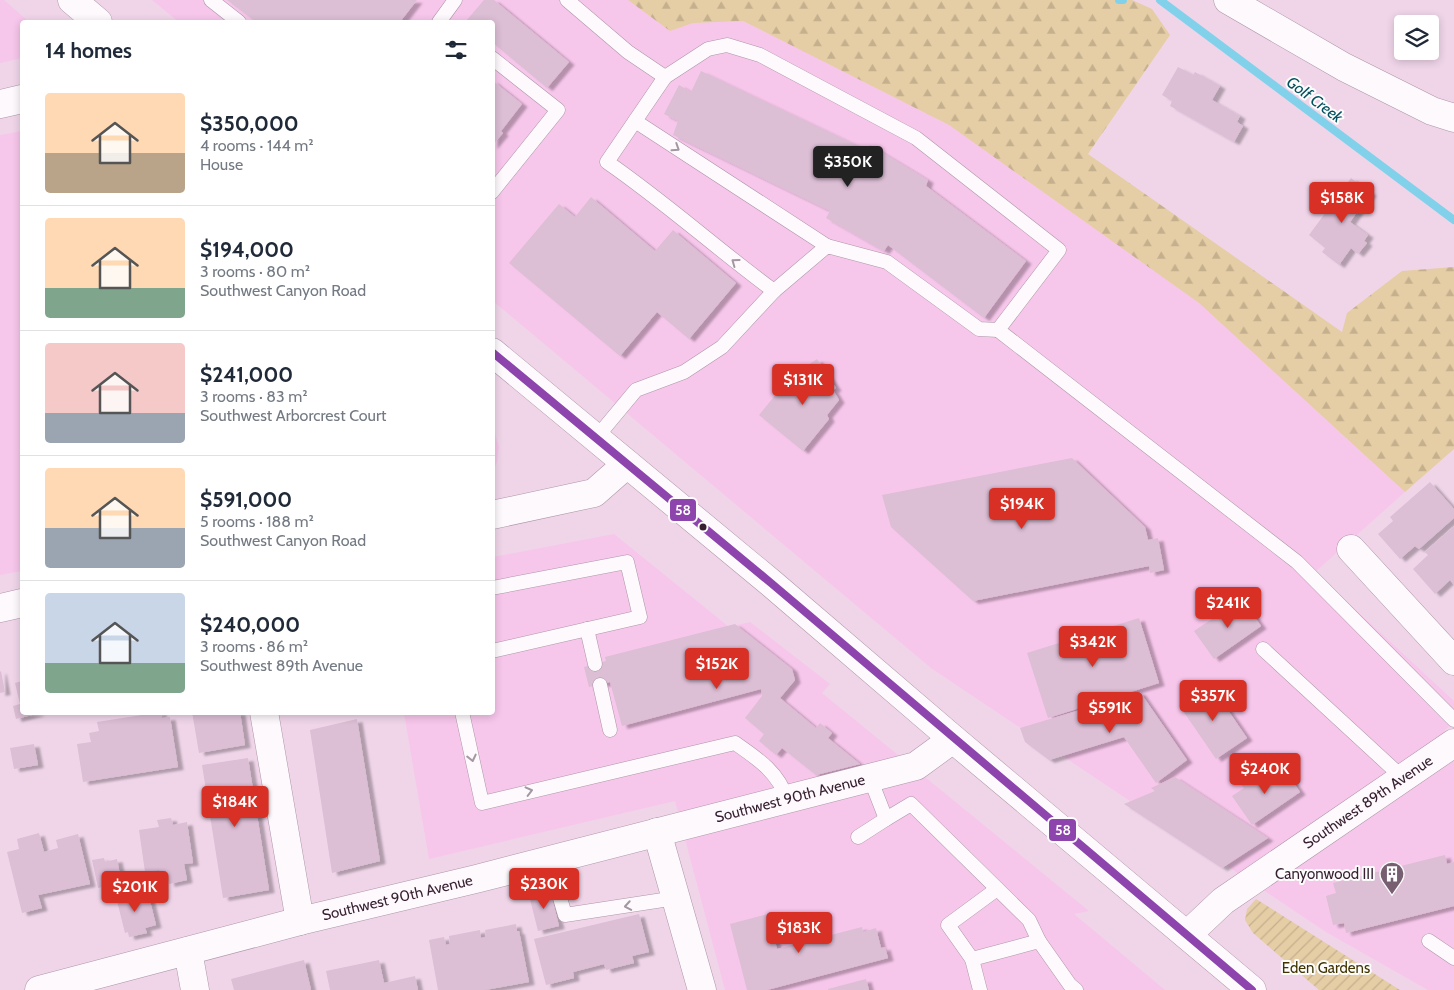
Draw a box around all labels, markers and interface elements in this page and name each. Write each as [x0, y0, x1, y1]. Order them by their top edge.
map controls [1394, 15, 1439, 60]
button: layers [1394, 15, 1439, 60]
icon: filters [442, 36, 470, 64]
text: 14 homes [45, 38, 132, 63]
water label: Golf Creek [1283, 72, 1347, 127]
text: $350,000 [200, 111, 299, 136]
icon: home [85, 113, 145, 173]
text: 4 rooms · 144 m² [200, 136, 314, 155]
one-way arrow [670, 142, 679, 151]
pin: $350K [813, 146, 883, 188]
text: $350K [824, 152, 872, 171]
text: House [200, 155, 243, 174]
pin: $158K [1307, 182, 1377, 224]
text: $158K [1320, 188, 1364, 207]
text: $194,000 [200, 237, 294, 262]
icon: home [85, 238, 145, 298]
one-way arrow [731, 259, 741, 268]
text: 3 rooms · 80 m² [200, 262, 310, 281]
text: Southwest Canyon Road [200, 281, 366, 300]
text: $241,000 [200, 362, 293, 387]
icon: home [85, 363, 145, 423]
pin: $131K [768, 364, 838, 406]
text: $131K [783, 370, 823, 389]
text: 3 rooms · 83 m² [200, 387, 308, 406]
text: Southwest Arborcrest Court [200, 406, 386, 425]
text: $591,000 [200, 487, 292, 512]
icon: home [85, 488, 145, 548]
pin: $194K [987, 488, 1057, 530]
text: $194K [1000, 494, 1044, 513]
line badge: 58 [669, 498, 697, 522]
text: 58 [675, 501, 691, 519]
text: 5 rooms · 188 m² [200, 512, 314, 531]
unlabelled marker [698, 522, 708, 532]
text: Southwest Canyon Road [200, 531, 366, 550]
pin: $241K [1193, 586, 1263, 629]
text: $241K [1206, 593, 1250, 612]
text: $240,000 [200, 612, 300, 637]
icon: home [85, 613, 145, 673]
pin: $342K [1058, 626, 1128, 668]
text: $342K [1070, 632, 1116, 651]
text: 3 rooms · 86 m² [200, 637, 308, 656]
pin: $152K [682, 648, 752, 690]
text: $152K [696, 654, 738, 673]
text: Southwest 89th Avenue [200, 656, 363, 675]
pin: $357K [1178, 680, 1248, 722]
text: $357K [1191, 686, 1235, 705]
pin: $591K [1075, 692, 1145, 734]
text: $591K [1089, 698, 1131, 717]
street label: Southwest 89th Avenue [1300, 751, 1436, 853]
pin: $240K [1230, 752, 1300, 795]
one-way arrow [466, 753, 477, 762]
text: $240K [1240, 759, 1290, 778]
street label: Southwest 90th Avenue [713, 770, 867, 826]
pin: $184K [200, 786, 270, 828]
one-way arrow [525, 786, 534, 797]
text: $184K [213, 792, 257, 811]
line badge: 58 [1048, 818, 1077, 842]
text: 58 [1055, 821, 1071, 839]
building icon: Canyonwood III [1379, 861, 1405, 895]
place label: Canyonwood III [1275, 865, 1374, 883]
pin: $230K [509, 868, 579, 910]
pin: $201K [100, 870, 170, 913]
street label: Southwest 90th Avenue [320, 871, 475, 924]
text: $230K [520, 874, 568, 893]
text: $201K [113, 877, 157, 896]
one-way arrow [624, 901, 633, 911]
pin: $183K [764, 912, 834, 954]
text: $183K [777, 918, 821, 937]
park label: Eden Gardens [1282, 959, 1370, 977]

